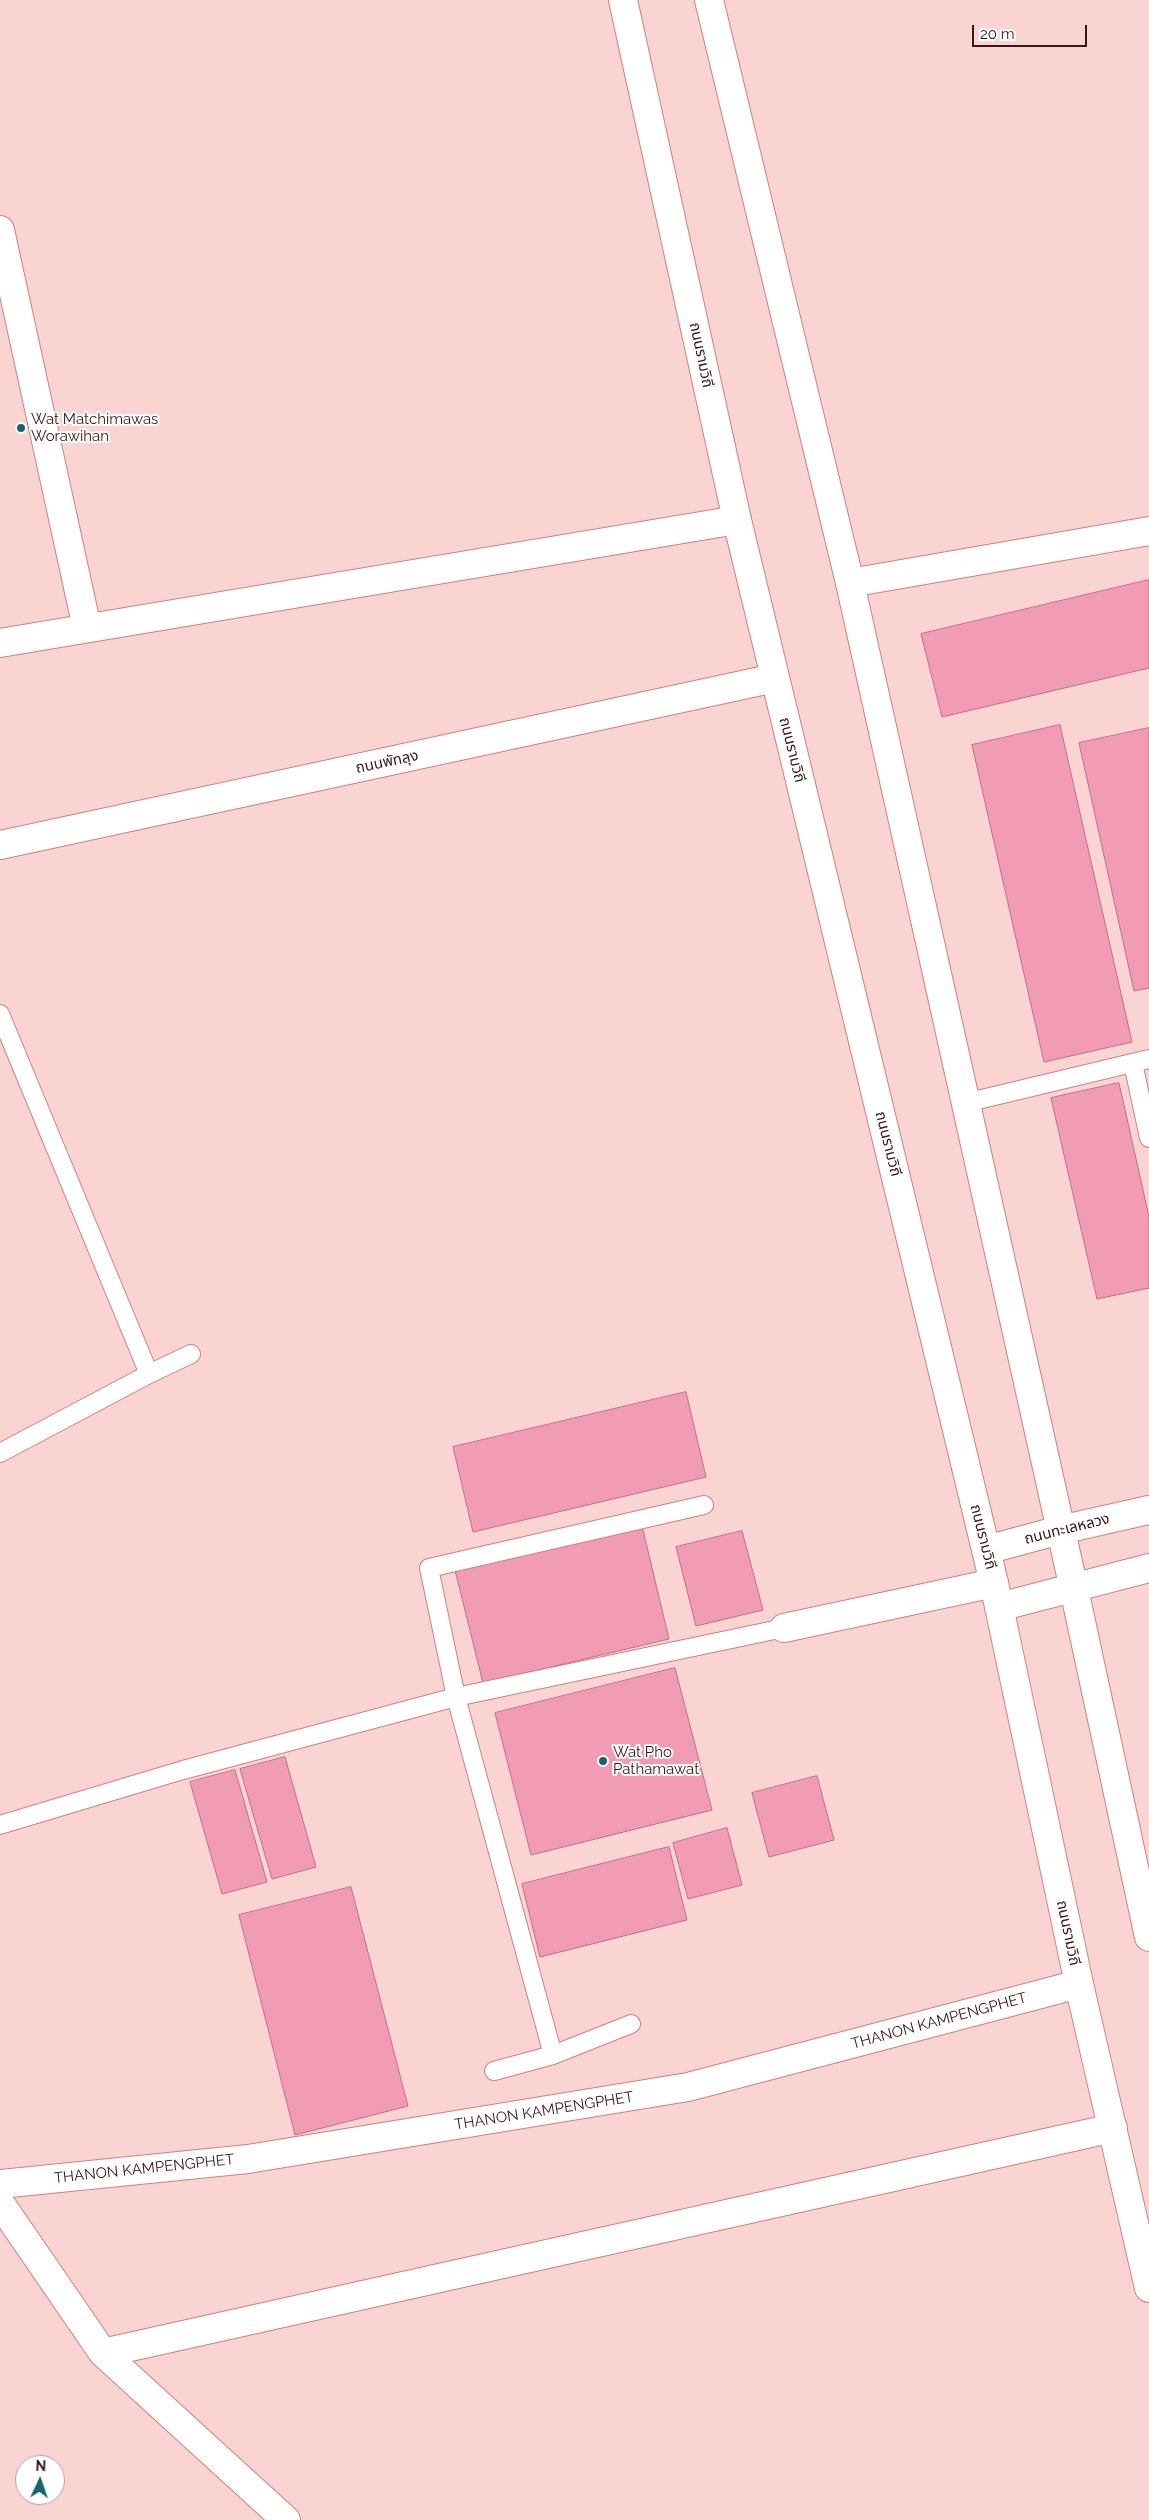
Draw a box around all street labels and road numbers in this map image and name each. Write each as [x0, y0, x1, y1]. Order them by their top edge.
street label: ถนนรามวิถี [685, 321, 717, 389]
street label: ถนนรามวิถี [775, 716, 809, 784]
street label: ถนนพัทลุง [354, 747, 420, 777]
street label: ถนนรามวิถี [871, 1110, 905, 1178]
street label: ถนนรามวิถี [966, 1503, 1000, 1571]
street label: ถนนทะเลหลวง [1022, 1510, 1112, 1548]
street label: ถนนรามวิถี [1052, 1899, 1084, 1967]
street label: THANON KAMPENGPHET [849, 1989, 1029, 2053]
street label: THANON KAMPENGPHET [453, 2088, 635, 2134]
street label: THANON KAMPENGPHET [53, 2151, 235, 2187]

